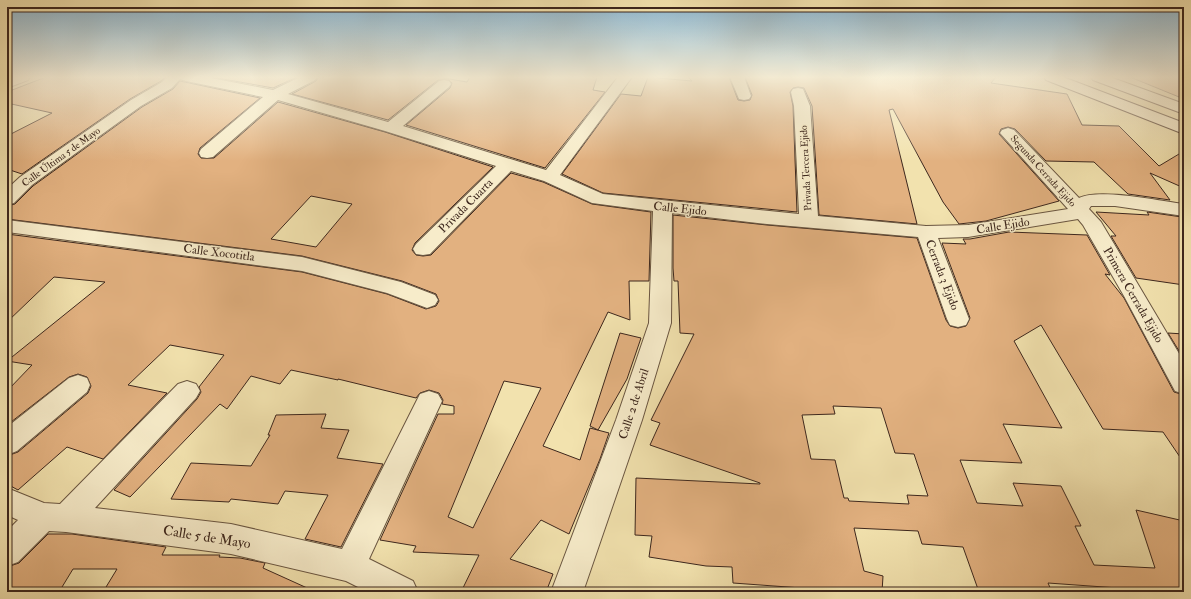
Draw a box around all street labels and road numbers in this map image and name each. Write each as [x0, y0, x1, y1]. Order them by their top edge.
street label: Calle Última 5 de Mayo [18, 123, 103, 190]
street label: Privada Tercera Ejido [798, 125, 815, 211]
street label: Segunda Cerrada Ejido [1007, 133, 1078, 210]
street label: Privada Cuarta [436, 175, 497, 236]
street label: Calle Ejido [653, 199, 708, 219]
street label: Calle Ejido [975, 214, 1031, 238]
street label: Cerrada 3 Ejido [922, 238, 962, 313]
street label: Calle Xocotitla [183, 241, 256, 265]
street label: Primera Cerrada Ejido [1099, 244, 1167, 346]
street label: Calle 2 de Abril [615, 367, 653, 441]
street label: Calle 5 de Mayo [162, 522, 252, 553]

